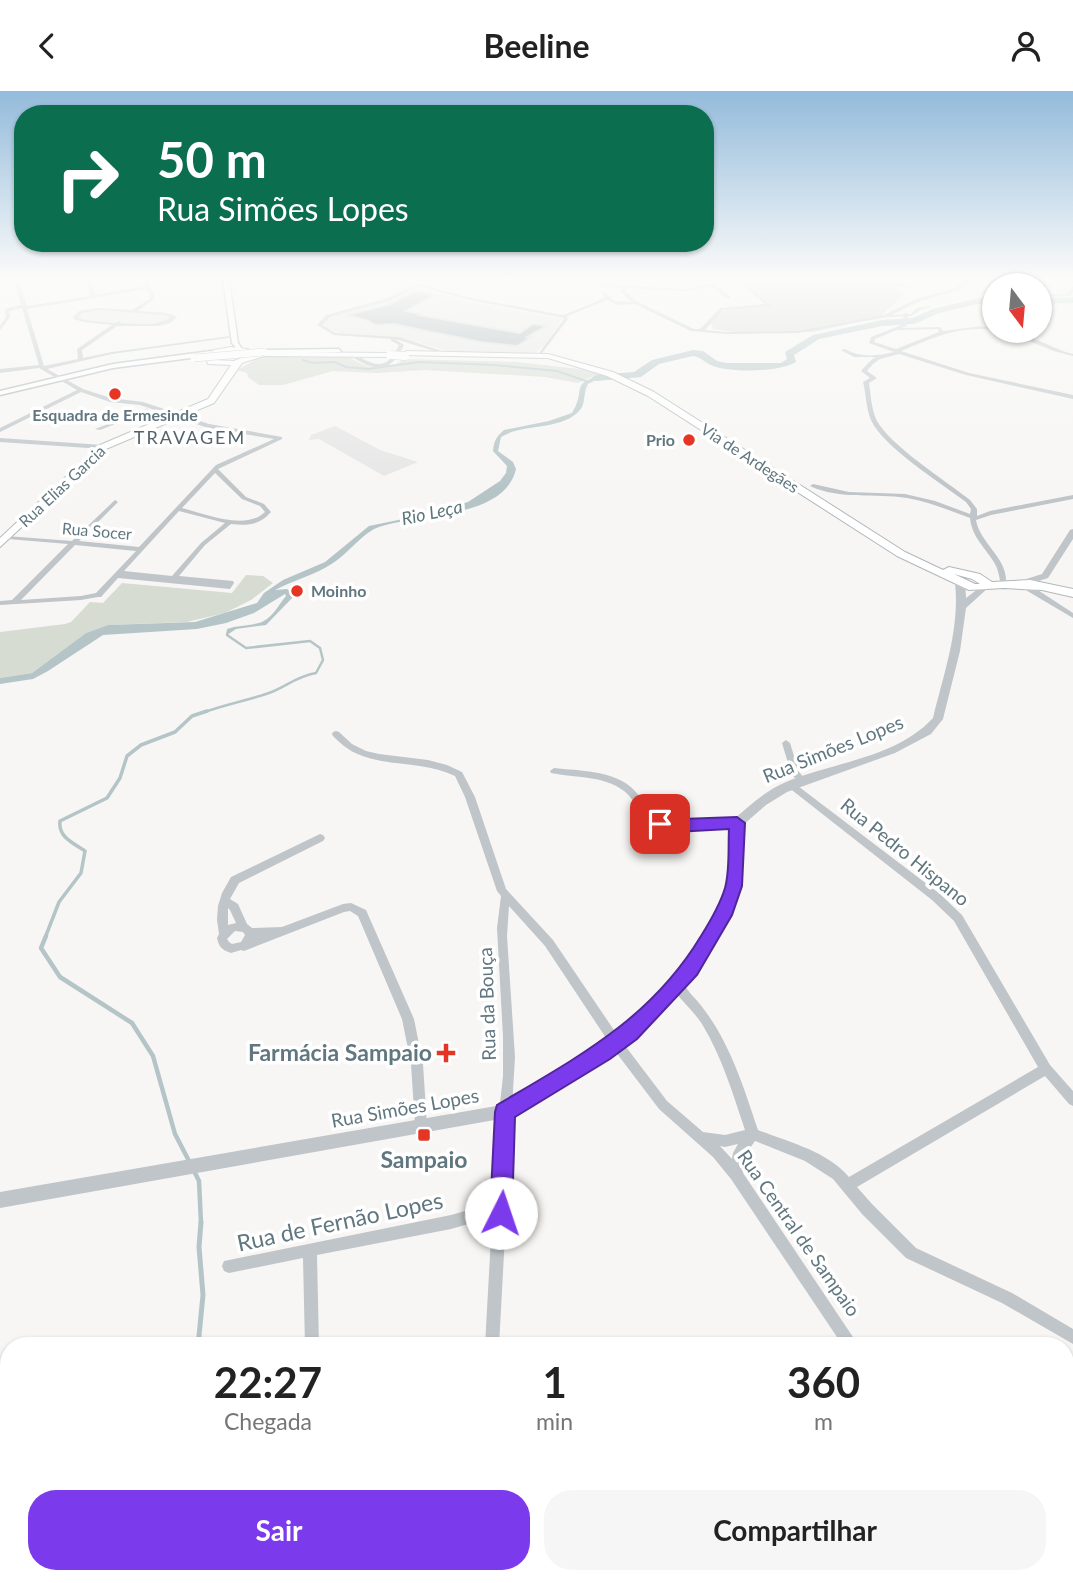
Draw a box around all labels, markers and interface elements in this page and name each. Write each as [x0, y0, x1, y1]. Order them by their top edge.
text: Beeline [483, 26, 590, 65]
icon: back [28, 27, 66, 65]
icon: person [1007, 27, 1045, 65]
text: 50 m [157, 130, 267, 188]
icon: right [42, 133, 133, 224]
text: Rua Simões Lopes [157, 189, 409, 228]
north arrow [982, 273, 1052, 343]
map controls [982, 273, 1052, 343]
marker: Esquadra de Ermesinde [107, 386, 123, 402]
place label: Esquadra de Ermesinde [32, 405, 198, 424]
street label: Via de Ardegães [698, 419, 803, 496]
district label: TRAVAGEM [134, 426, 246, 448]
place label: Prio [646, 430, 675, 449]
marker: Prio [681, 432, 697, 448]
street label: Rua Elias Garcia [15, 441, 109, 530]
water label: Rio Leça [399, 495, 464, 529]
street label: Rua Socer [61, 518, 133, 543]
place label: Moinho [311, 581, 366, 600]
marker: Moinho [289, 583, 305, 599]
street label: Rua Simões Lopes [759, 710, 906, 787]
street label: Rua Pedro Hispano [836, 793, 974, 911]
pin [630, 794, 690, 854]
icon: arrive [641, 805, 679, 843]
street label: Rua da Bouça [473, 947, 500, 1061]
place label: Farmácia Sampaio [248, 1038, 432, 1066]
marker: Farmácia Sampaio [438, 1045, 454, 1061]
street label: Rua Simões Lopes [329, 1083, 481, 1132]
marker: Sampaio [416, 1127, 432, 1143]
place label: Sampaio [380, 1145, 468, 1173]
street label: Rua Central de Sampaio [733, 1145, 866, 1320]
position arrow [464, 1176, 538, 1250]
street label: Rua de Fernão Lopes [234, 1186, 445, 1257]
text: 22:27 [214, 1357, 322, 1407]
text: 1 [542, 1357, 567, 1407]
text: 360 [787, 1357, 860, 1407]
text: Chegada [224, 1407, 312, 1435]
text: min [536, 1407, 573, 1435]
text: m [814, 1407, 833, 1435]
button: Sair [28, 1490, 530, 1570]
button: Compartilhar [544, 1490, 1046, 1570]

